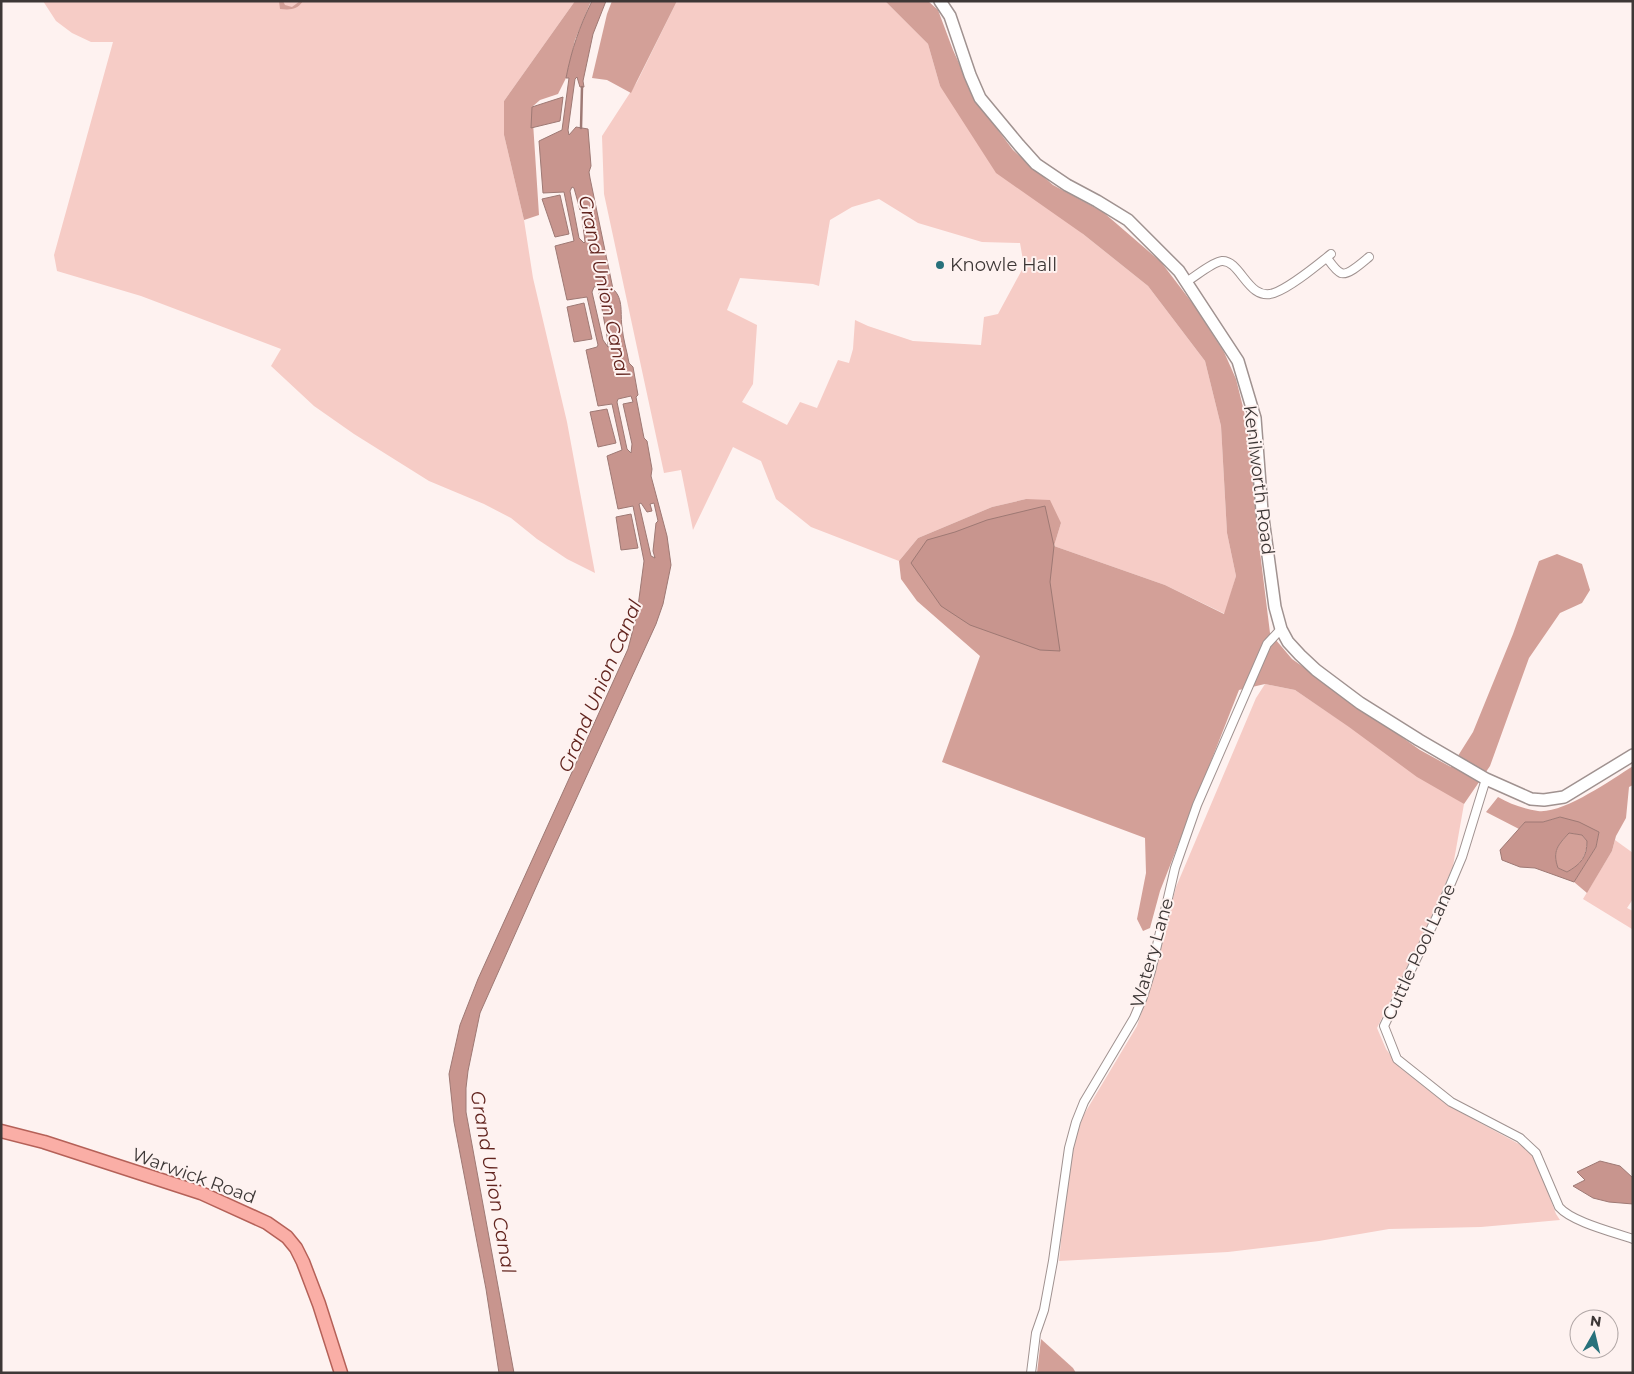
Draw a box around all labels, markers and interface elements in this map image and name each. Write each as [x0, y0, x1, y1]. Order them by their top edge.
water label: Grand Union Canal [574, 193, 635, 380]
place label: Knowle Hall [950, 254, 1057, 276]
marker: Knowle Hall [934, 259, 946, 271]
street label: Kenilworth Road [1239, 404, 1279, 556]
water label: Grand Union Canal [553, 596, 647, 776]
street label: Cuttle Pool Lane [1378, 880, 1460, 1024]
street label: Watery Lane [1126, 895, 1178, 1010]
water label: Grand Union Canal [466, 1089, 521, 1276]
street label: Warwick Road [129, 1143, 259, 1209]
north arrow [1569, 1309, 1619, 1359]
text: N [1589, 1311, 1603, 1331]

